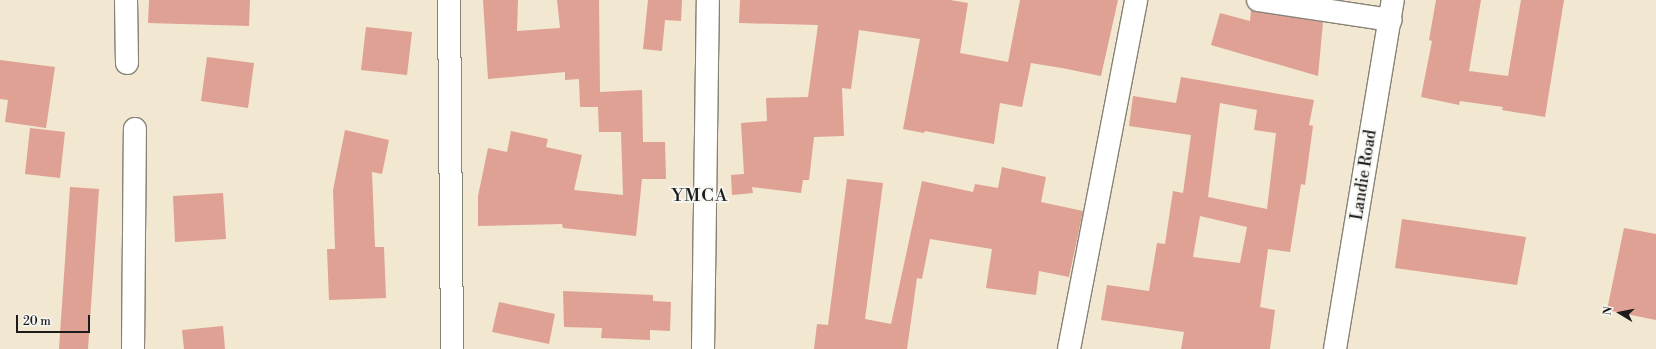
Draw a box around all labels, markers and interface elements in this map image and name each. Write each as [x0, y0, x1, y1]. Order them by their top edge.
street label: Landie Road [1347, 129, 1381, 221]
district label: YMCA [672, 185, 728, 207]
north arrow [1600, 293, 1640, 333]
text: N [1601, 305, 1616, 316]
scale bar [18, 307, 92, 333]
text: 20 m [23, 314, 51, 329]

